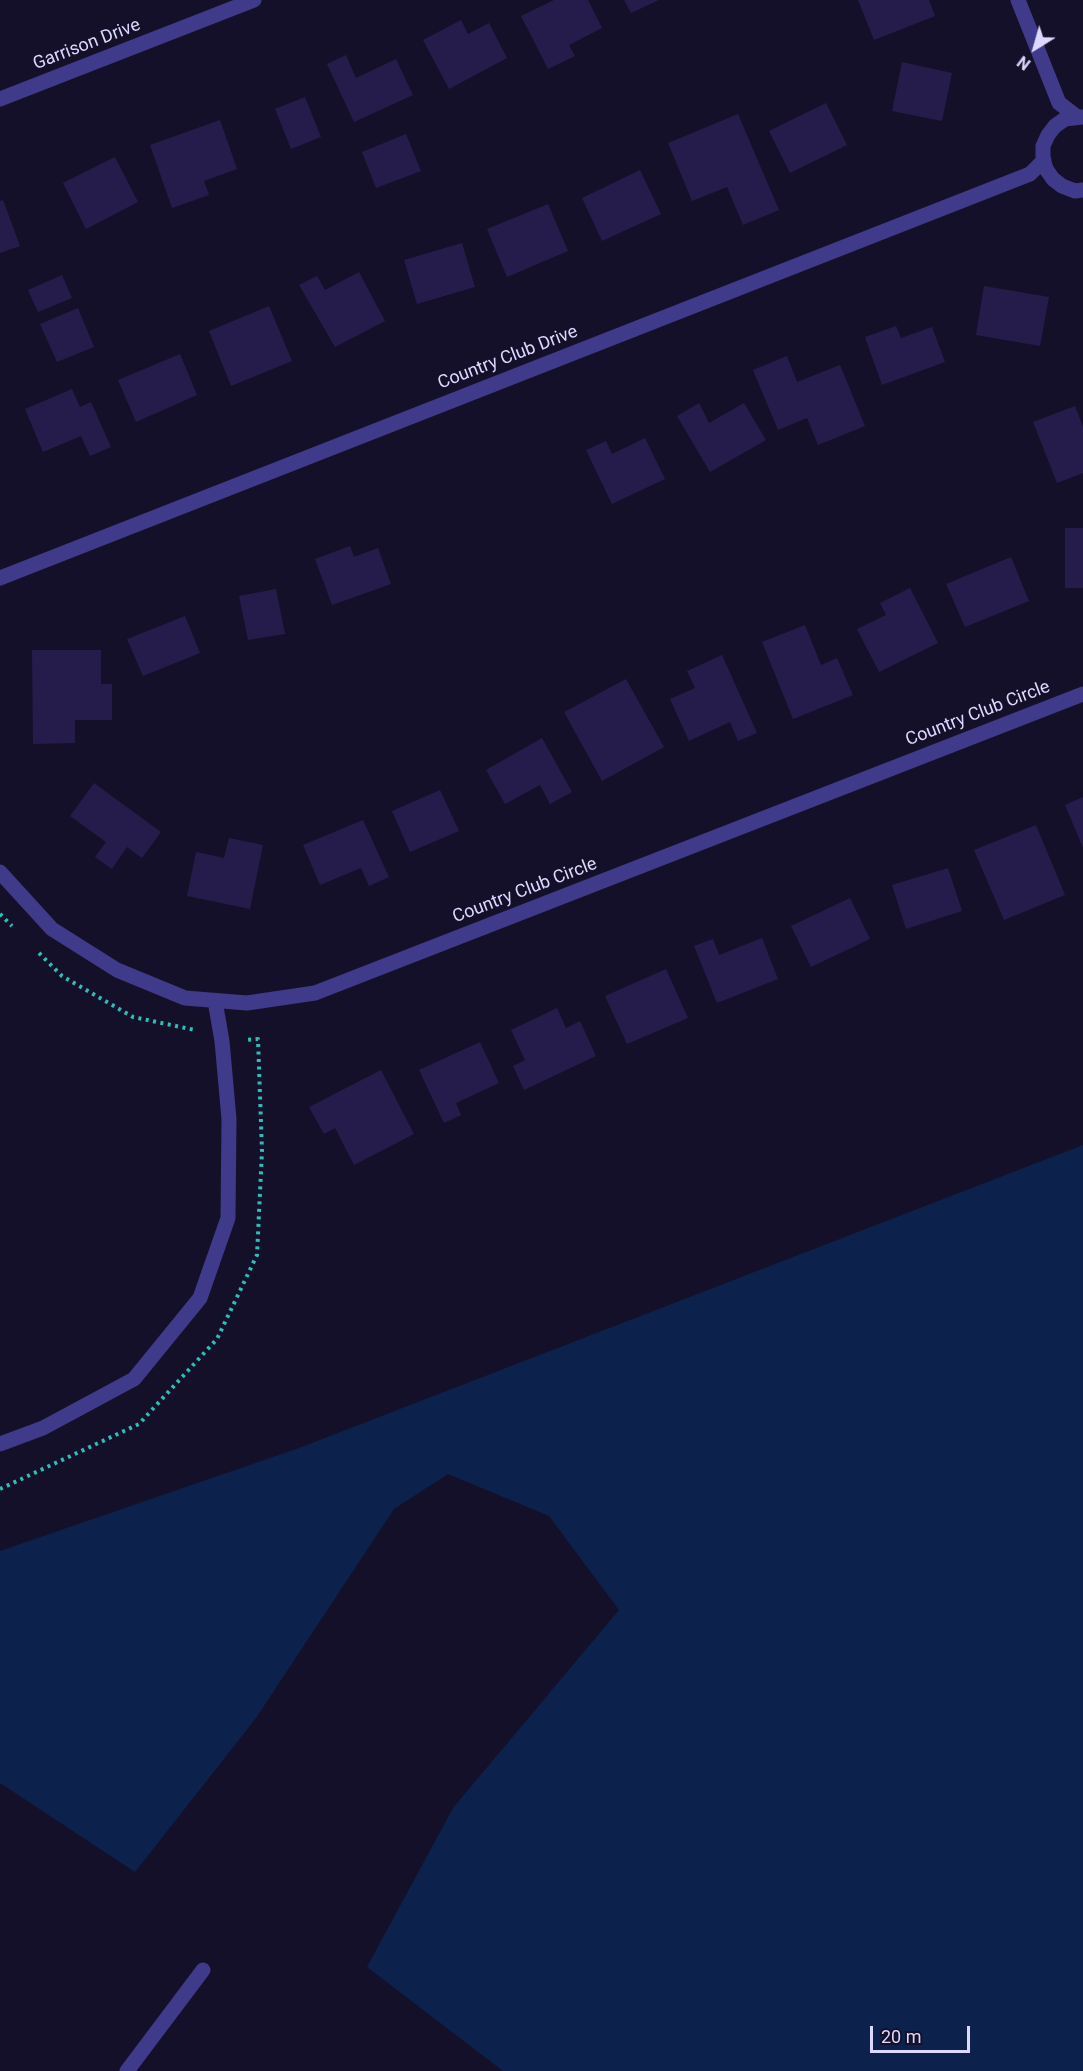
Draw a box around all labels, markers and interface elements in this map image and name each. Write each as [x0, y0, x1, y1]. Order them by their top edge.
street label: Garrison Drive [30, 15, 144, 75]
north arrow [1005, 18, 1065, 78]
text: N [1014, 52, 1034, 74]
street label: Country Club Drive [435, 321, 581, 395]
street label: Country Club Circle [903, 677, 1053, 751]
street label: Country Club Circle [450, 854, 600, 928]
scale bar [873, 2014, 974, 2052]
text: 20 m [881, 2026, 921, 2047]

